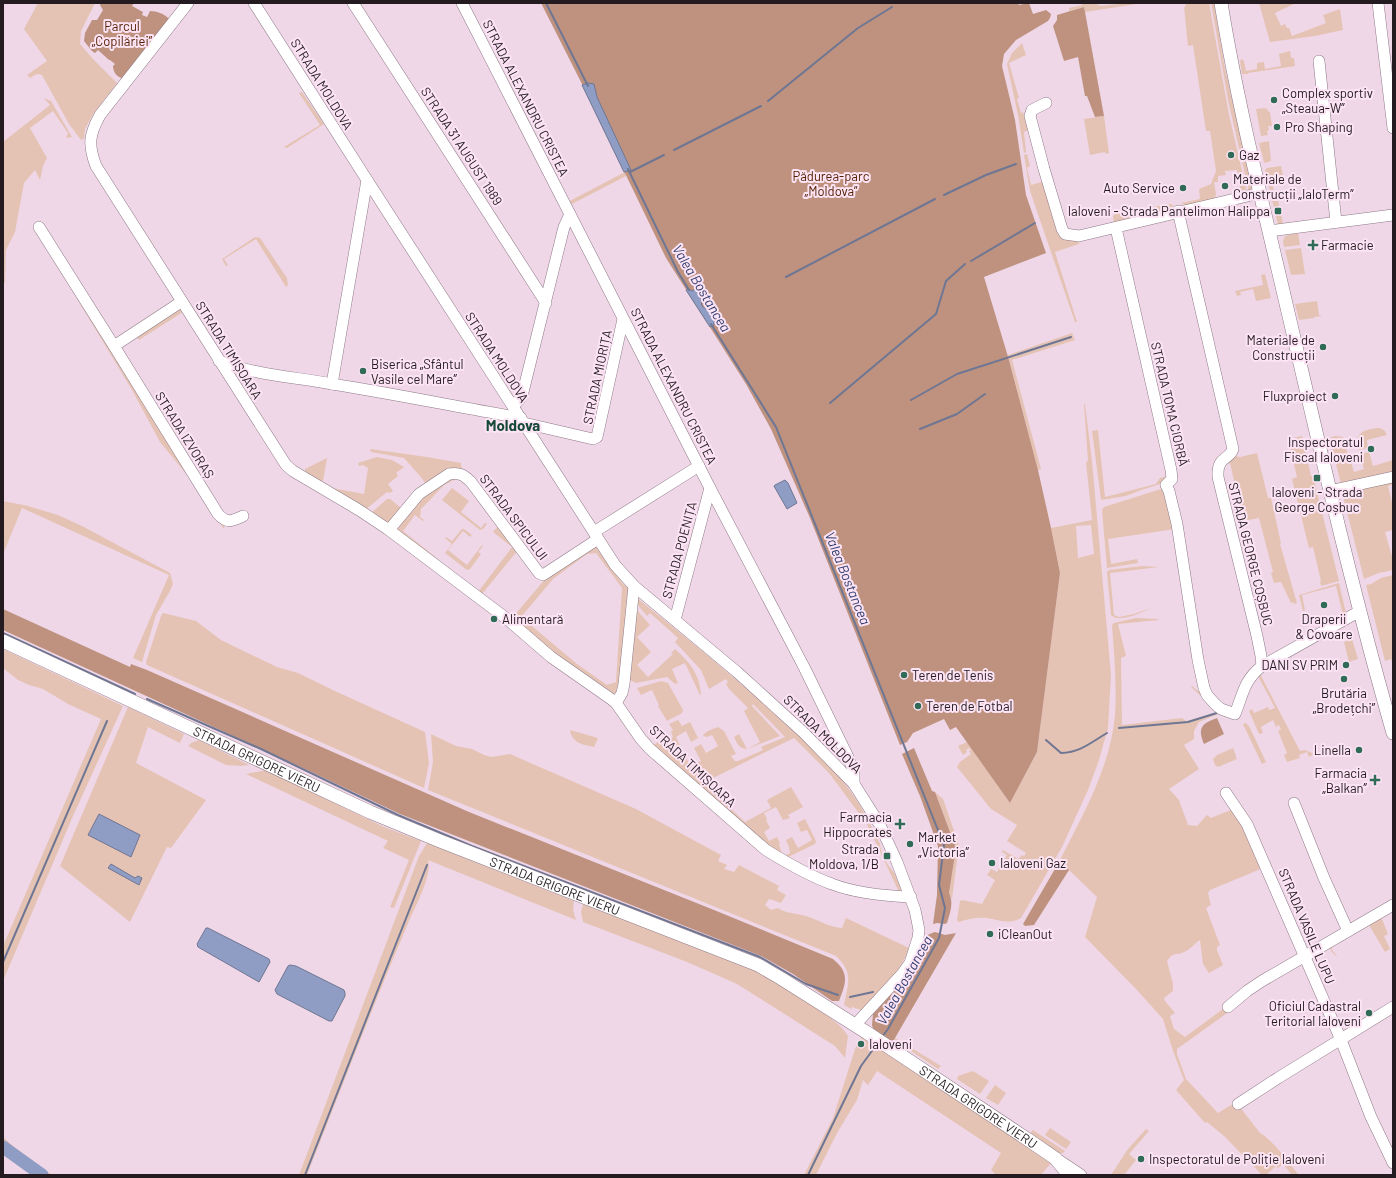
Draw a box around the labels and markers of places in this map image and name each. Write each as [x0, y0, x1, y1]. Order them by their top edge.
place label: Complex sportiv „Steaua-W” [1282, 85, 1373, 116]
marker: Complex sportiv „Steaua-W” [1269, 95, 1279, 105]
place label: Pro Shaping [1285, 119, 1353, 135]
marker: Pro Shaping [1272, 122, 1282, 132]
place label: Gaz [1239, 147, 1260, 163]
marker: Gaz [1226, 150, 1236, 160]
place label: Materiale de Construcții „IaloTerm” [1233, 171, 1354, 202]
place label: Auto Service [1103, 180, 1175, 196]
marker: Materiale de Construcții „IaloTerm” [1220, 181, 1230, 191]
marker: Auto Service [1178, 183, 1188, 193]
place label: Ialoveni - Strada Pantelimon Halippa [1068, 203, 1270, 219]
marker: Ialoveni - Strada Pantelimon Halippa [1273, 206, 1283, 216]
place label: Farmacie [1321, 237, 1374, 253]
marker: Farmacie [1308, 240, 1318, 250]
place label: Materiale de Construcții [1246, 332, 1315, 363]
marker: Materiale de Construcții [1318, 342, 1328, 352]
place label: Biserica „Sfântul Vasile cel Mare” [371, 356, 464, 387]
marker: Biserica „Sfântul Vasile cel Mare” [358, 366, 368, 376]
place label: Fluxproiect [1263, 388, 1327, 404]
marker: Fluxproiect [1330, 391, 1340, 401]
place label: Inspectoratul Fiscal Ialoveni [1284, 434, 1363, 465]
marker: Inspectoratul Fiscal Ialoveni [1366, 444, 1376, 454]
marker: Ialoveni - Strada George Coșbuc [1312, 473, 1322, 483]
place label: Ialoveni - Strada George Coșbuc [1272, 484, 1362, 515]
marker: Draperii & Covoare [1319, 600, 1329, 610]
place label: Alimentară [502, 611, 564, 627]
place label: Draperii & Covoare [1295, 611, 1353, 642]
marker: Alimentară [489, 614, 499, 624]
place label: DANI SV PRIM [1262, 657, 1338, 673]
marker: DANI SV PRIM [1341, 660, 1351, 670]
place label: Teren de Tenis [912, 667, 993, 683]
marker: Teren de Tenis [899, 670, 909, 680]
marker: Brutăria „Brodețchi” [1339, 674, 1349, 684]
place label: Brutăria „Brodețchi” [1313, 685, 1376, 716]
place label: Teren de Fotbal [926, 698, 1013, 714]
marker: Teren de Fotbal [913, 701, 923, 711]
place label: Linella [1314, 742, 1351, 758]
marker: Linella [1354, 745, 1364, 755]
place label: Farmacia „Balkan” [1315, 765, 1368, 796]
marker: Farmacia „Balkan” [1370, 775, 1380, 785]
place label: Farmacia Hippocrates [823, 809, 892, 840]
marker: Farmacia Hippocrates [895, 819, 905, 829]
place label: Market „Victoria” [918, 829, 969, 860]
marker: Market „Victoria” [905, 839, 915, 849]
place label: Strada Moldova, 1/B [809, 841, 879, 872]
marker: Strada Moldova, 1/B [882, 851, 892, 861]
place label: Ialoveni Gaz [1000, 855, 1066, 871]
marker: Ialoveni Gaz [987, 858, 997, 868]
place label: iCleanOut [998, 926, 1053, 942]
marker: iCleanOut [985, 929, 995, 939]
place label: Oficiul Cadastral Teritorial Ialoveni [1265, 998, 1361, 1029]
marker: Oficiul Cadastral Teritorial Ialoveni [1364, 1008, 1374, 1018]
place label: Ialoveni [869, 1036, 912, 1052]
marker: Ialoveni [856, 1039, 866, 1049]
place label: Inspectoratul de Poliție Ialoveni [1149, 1151, 1325, 1167]
marker: Inspectoratul de Poliție Ialoveni [1136, 1154, 1146, 1164]

